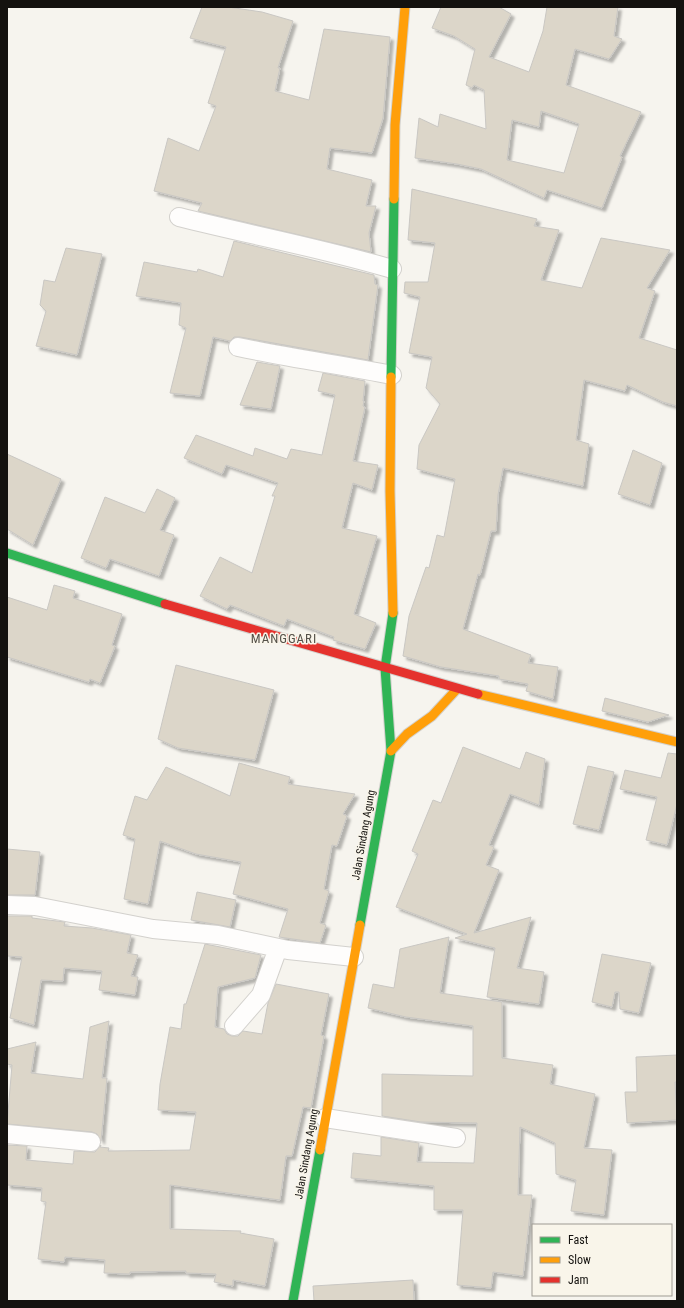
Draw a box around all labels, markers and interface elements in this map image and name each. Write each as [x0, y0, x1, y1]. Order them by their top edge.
district label: MANGGARI [251, 631, 317, 646]
street label: Jalan Sindang Agung [349, 789, 378, 881]
street label: Jalan Sindang Agung [292, 1108, 321, 1200]
legend [532, 1224, 672, 1296]
text: Fast [568, 1233, 589, 1247]
text: Slow [568, 1253, 591, 1267]
text: Jam [568, 1273, 589, 1287]

